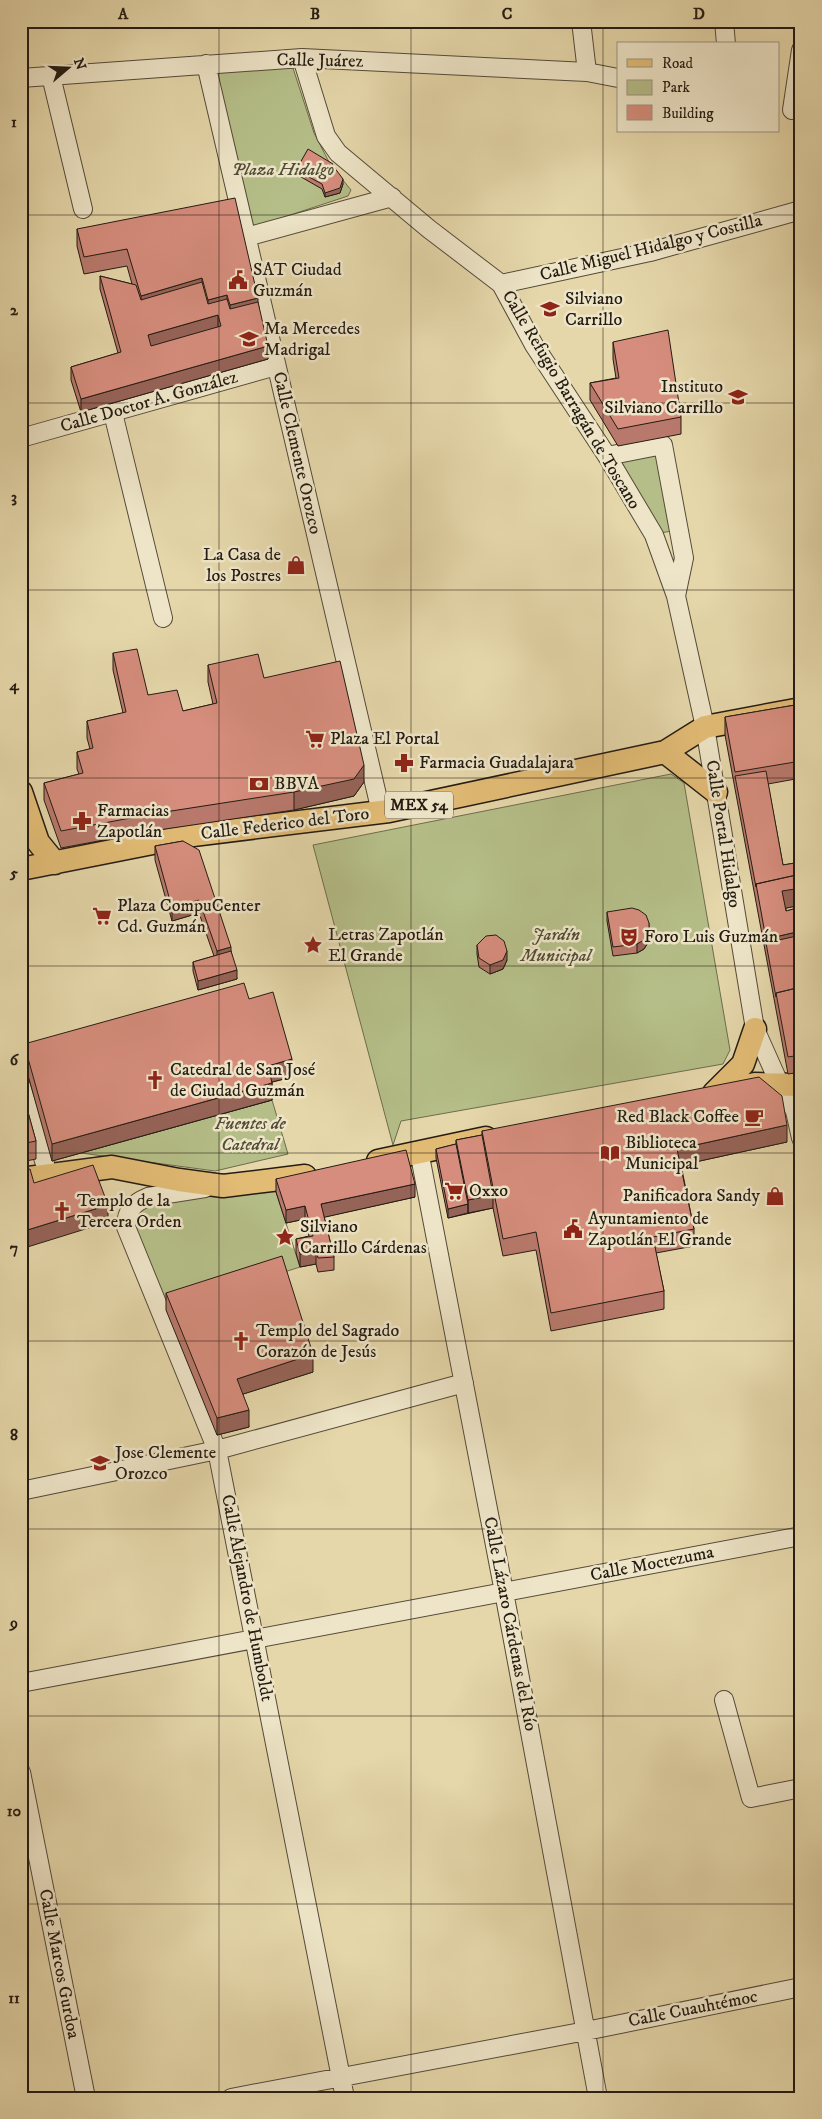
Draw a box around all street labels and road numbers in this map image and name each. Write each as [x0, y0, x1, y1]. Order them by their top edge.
street label: Calle Juárez [276, 49, 364, 73]
street label: Calle Miguel Hidalgo y Costilla [538, 210, 765, 286]
street label: Calle Refugio Barragán de Toscano [497, 287, 645, 514]
street label: Calle Doctor A. González [58, 366, 240, 438]
street label: Calle Clemente Orozco [268, 370, 326, 537]
street label: Calle Portal Hidalgo [700, 759, 746, 910]
road number: MEX 54 [385, 792, 453, 818]
street label: Calle Federico del Toro [200, 803, 371, 845]
street label: Calle Alejandro de Humboldt [216, 1493, 278, 1703]
street label: Calle Lázaro Cárdenas del Río [478, 1515, 542, 1733]
street label: Calle Moctezuma [588, 1541, 716, 1587]
street label: Calle Marcos Gurdoa [34, 1887, 84, 2041]
street label: Calle Cuauhtémoc [627, 1986, 760, 2032]

